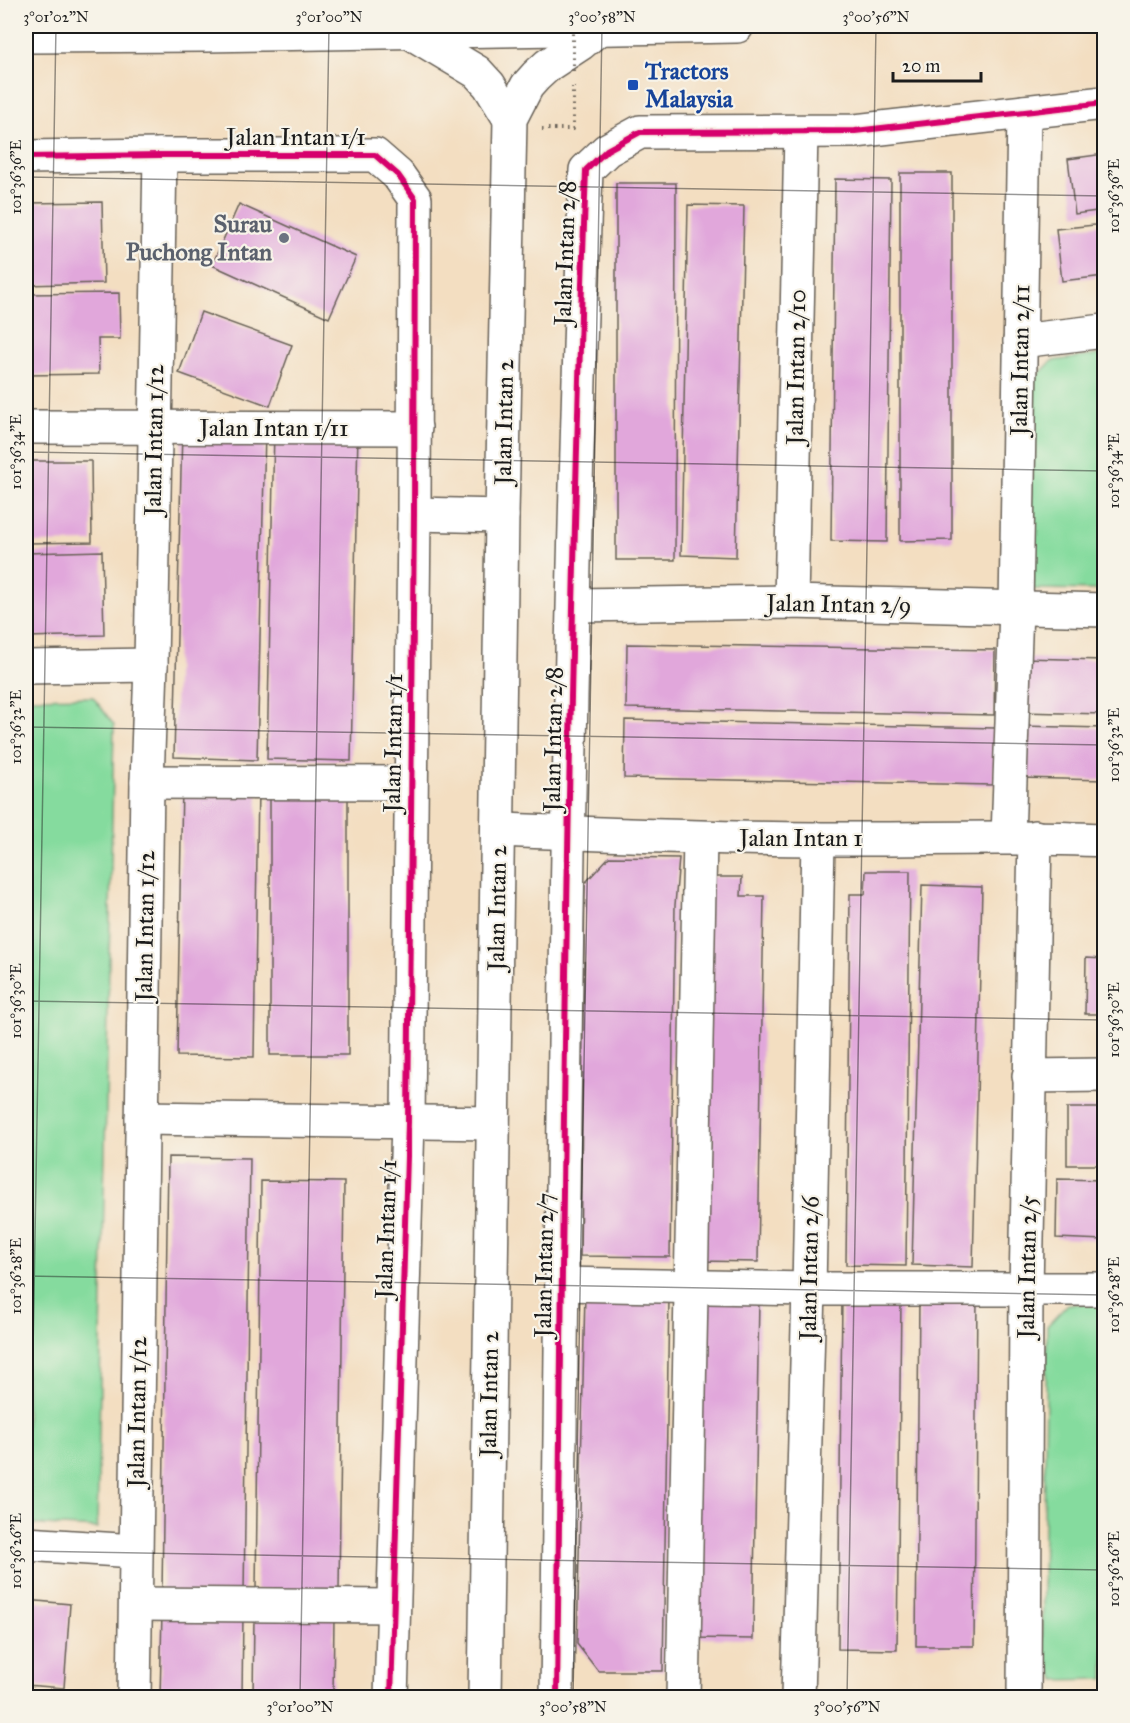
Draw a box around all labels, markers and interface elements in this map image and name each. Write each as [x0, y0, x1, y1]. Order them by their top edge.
text: 3°01'02"N [23, 8, 89, 26]
text: 3°01'00"N [296, 8, 363, 26]
text: 3°00'58"N [568, 8, 636, 26]
text: 3°00'56"N [843, 8, 910, 26]
scale bar [893, 45, 982, 83]
text: 20 m [902, 55, 940, 77]
place label: Tractors Malaysia [644, 56, 734, 114]
marker: Tractors Malaysia [626, 78, 640, 92]
street label: Jalan Intan 1/1 [223, 122, 366, 152]
text: 101°36'36"E [7, 139, 25, 214]
text: 101°36'36"E [1105, 158, 1123, 233]
street label: Jalan Intan 2/8 [547, 180, 583, 329]
place label: Surau Puchong Intan [126, 209, 272, 267]
marker: Surau Puchong Intan [277, 231, 291, 245]
street label: Jalan Intan 2/11 [1004, 284, 1036, 439]
street label: Jalan Intan 2/10 [780, 289, 812, 448]
street label: Jalan Intan 2 [488, 359, 520, 488]
street label: Jalan Intan 1/12 [138, 364, 170, 519]
street label: Jalan Intan 1/11 [197, 413, 348, 443]
text: 101°36'34"E [7, 414, 25, 490]
text: 101°36'34"E [1105, 433, 1123, 509]
street label: Jalan Intan 2/9 [763, 588, 912, 620]
street label: Jalan Intan 2/8 [537, 666, 569, 815]
street label: Jalan Intan 1/1 [377, 673, 409, 816]
text: 101°36'32"E [7, 690, 25, 764]
text: 101°36'32"E [1105, 708, 1123, 782]
street label: Jalan Intan 1 [736, 823, 863, 853]
street label: Jalan Intan 2 [481, 845, 513, 974]
street label: Jalan Intan 1/12 [129, 850, 161, 1005]
text: 101°36'30"E [7, 963, 25, 1039]
text: 101°36'30"E [1105, 982, 1123, 1058]
street label: Jalan Intan 1/1 [368, 1159, 403, 1302]
street label: Jalan Intan 2/7 [528, 1192, 560, 1341]
street label: Jalan Intan 2/6 [793, 1195, 825, 1344]
street label: Jalan Intan 2/5 [1011, 1195, 1043, 1342]
text: 101°36'28"E [7, 1238, 25, 1314]
text: 101°36'28"E [1105, 1257, 1123, 1333]
street label: Jalan Intan 2 [473, 1331, 505, 1460]
street label: Jalan Intan 1/12 [121, 1336, 153, 1491]
text: 101°36'26"E [7, 1513, 25, 1589]
text: 101°36'26"E [1105, 1531, 1123, 1607]
text: 3°01'00"N [267, 1698, 334, 1716]
text: 3°00'58"N [539, 1698, 607, 1716]
text: 3°00'56"N [814, 1698, 881, 1716]

